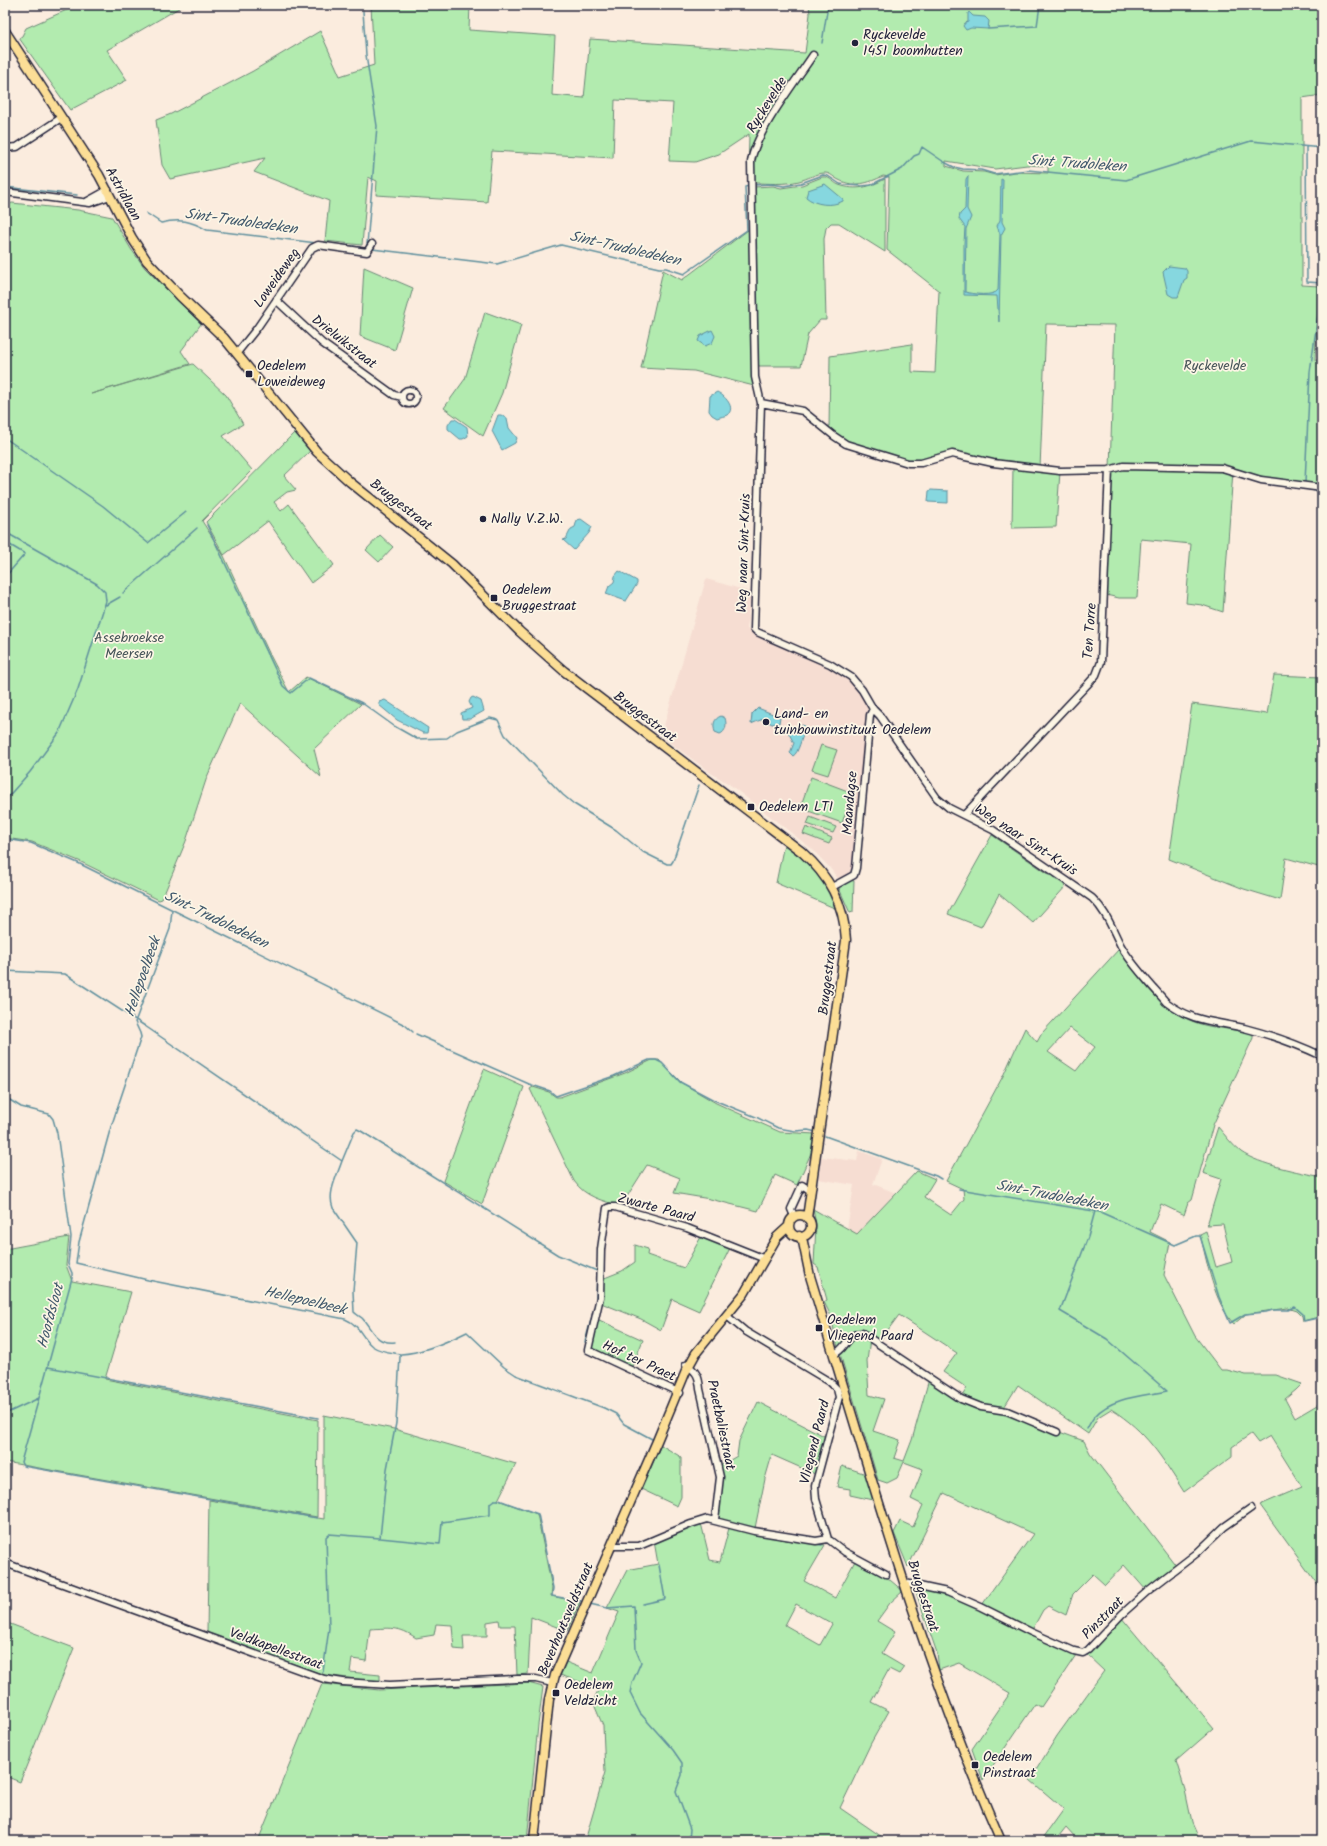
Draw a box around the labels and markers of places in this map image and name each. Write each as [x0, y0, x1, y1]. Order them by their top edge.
place label: Ryckevelde 1451 boomhutten [863, 24, 963, 62]
marker: Ryckevelde 1451 boomhutten [850, 38, 860, 48]
place label: Oedelem Loweideweg [257, 355, 326, 393]
marker: Oedelem Loweideweg [244, 369, 254, 379]
place label: Nally V.Z.W. [491, 508, 563, 530]
marker: Nally V.Z.W. [478, 514, 488, 524]
place label: Oedelem Bruggestraat [502, 579, 577, 617]
marker: Oedelem Bruggestraat [489, 593, 499, 603]
place label: Land- en tuinbouwinstituut Oedelem [774, 703, 931, 741]
marker: Land- en tuinbouwinstituut Oedelem [761, 717, 771, 727]
place label: Oedelem LTI [759, 796, 833, 818]
marker: Oedelem LTI [746, 802, 756, 812]
place label: Oedelem Vliegend Paard [827, 1309, 914, 1347]
marker: Oedelem Vliegend Paard [814, 1323, 824, 1333]
place label: Oedelem Veldzicht [564, 1674, 617, 1712]
marker: Oedelem Veldzicht [551, 1688, 561, 1698]
place label: Oedelem Pinstraat [983, 1746, 1037, 1784]
marker: Oedelem Pinstraat [970, 1760, 980, 1770]

